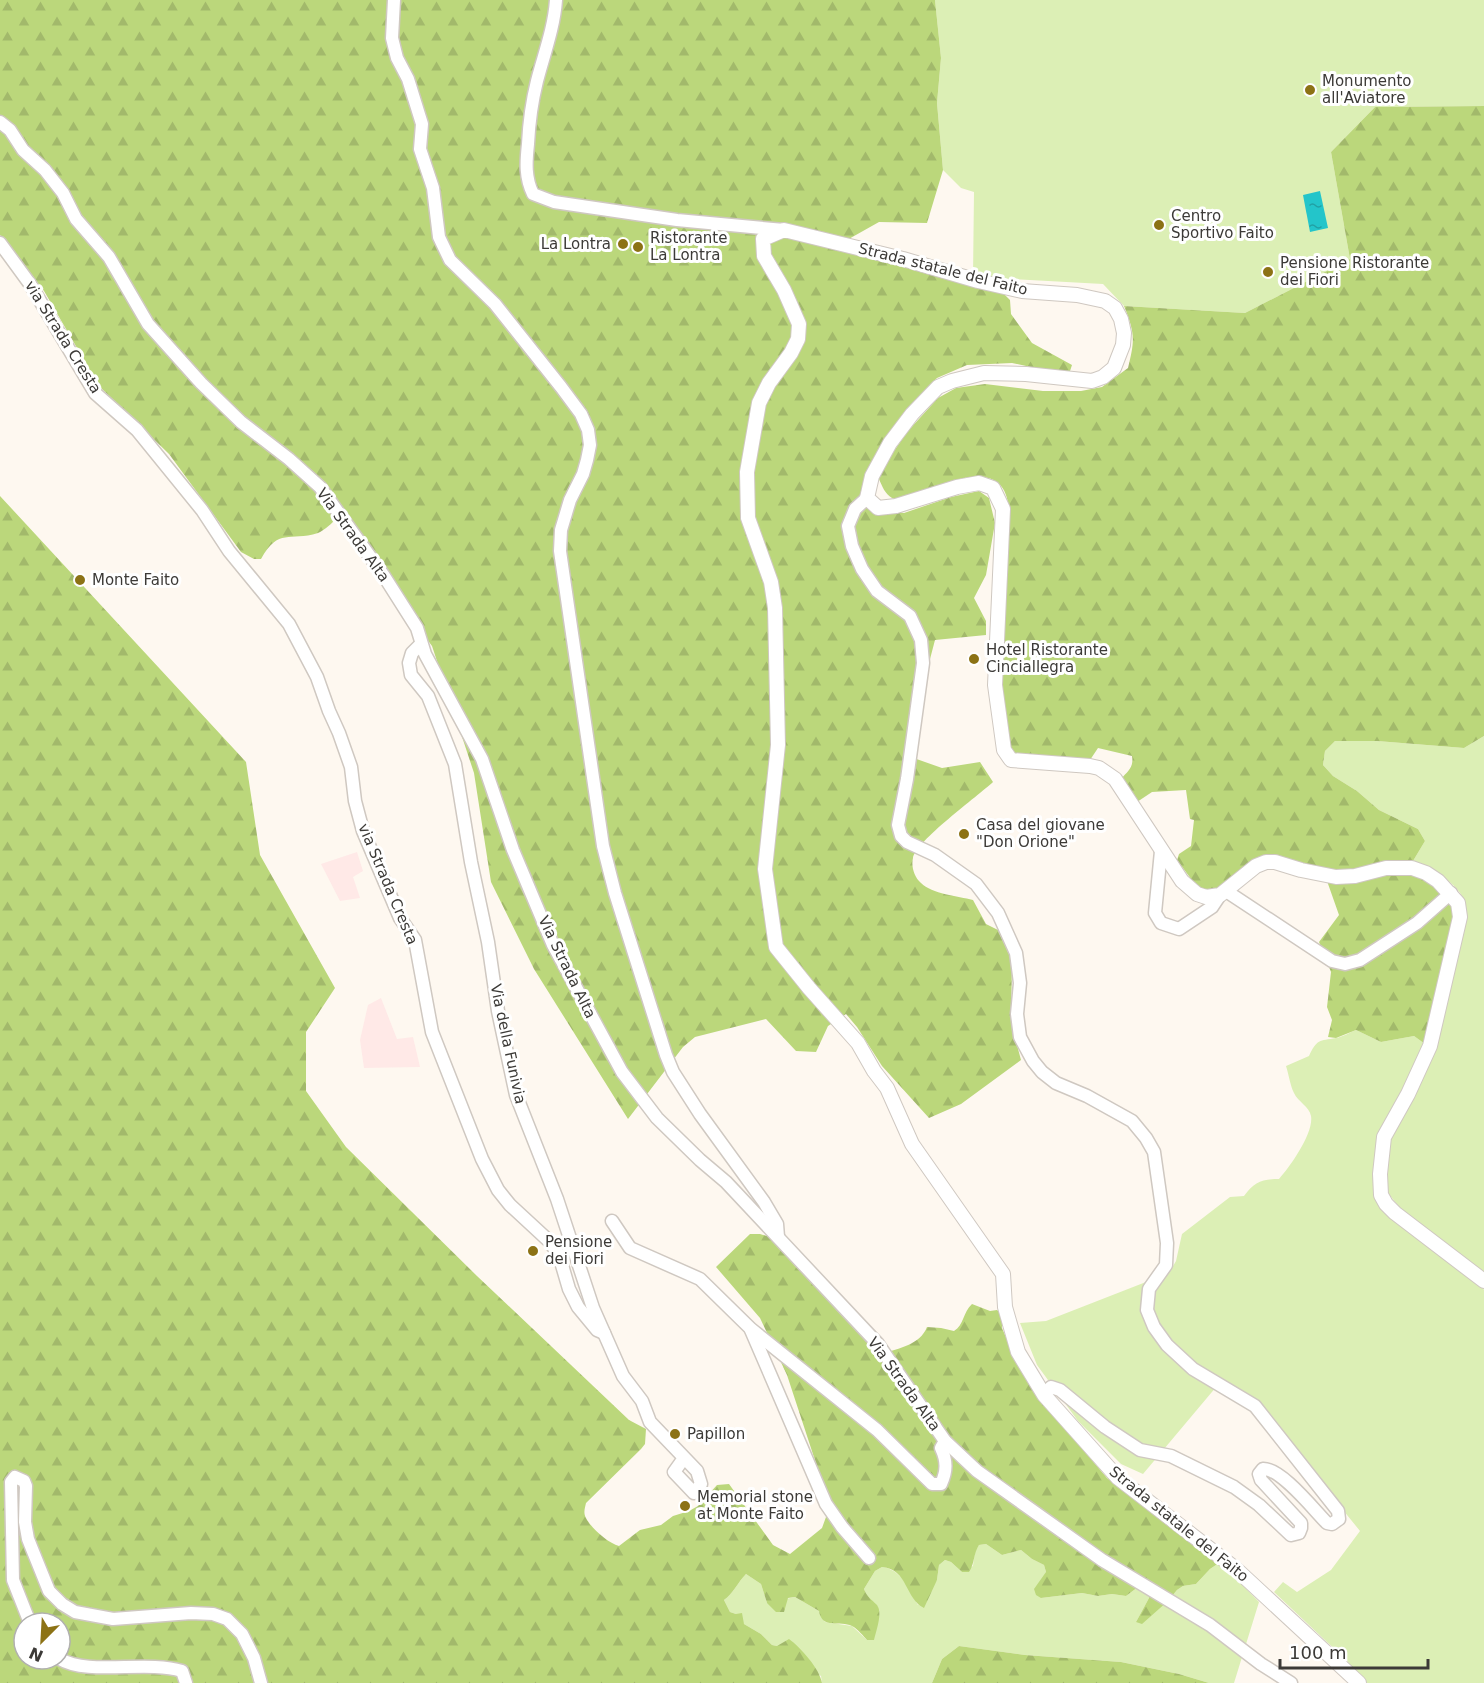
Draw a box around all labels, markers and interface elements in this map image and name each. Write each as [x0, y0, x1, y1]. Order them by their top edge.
place label: Monumento all'Aviatore [1322, 72, 1412, 107]
marker: Monumento all'Aviatore [1303, 83, 1317, 97]
place label: Centro Sportivo Faito [1171, 207, 1274, 242]
marker: Centro Sportivo Faito [1152, 218, 1166, 232]
place label: Ristorante La Lontra [650, 229, 727, 264]
place label: La Lontra [541, 235, 611, 253]
marker: La Lontra [616, 237, 630, 251]
street label: Strada statale del Faito [857, 239, 1029, 299]
marker: Ristorante La Lontra [631, 240, 645, 254]
place label: Pensione Ristorante dei Fiori [1280, 254, 1429, 289]
marker: Pensione Ristorante dei Fiori [1261, 265, 1275, 279]
street label: via Strada Cresta [21, 277, 105, 397]
street label: Via Strada Alta [313, 484, 393, 586]
place label: Monte Faito [92, 571, 179, 589]
marker: Monte Faito [73, 573, 87, 587]
place label: Hotel Ristorante Cinciallegra [986, 641, 1108, 676]
marker: Hotel Ristorante Cinciallegra [967, 652, 981, 666]
place label: Casa del giovane "Don Orione" [976, 816, 1105, 851]
street label: via Strada Cresta [354, 821, 422, 947]
marker: Casa del giovane "Don Orione" [957, 827, 971, 841]
street label: Via Strada Alta [534, 913, 600, 1021]
street label: Via della Funivia [486, 982, 530, 1106]
place label: Pensione dei Fiori [545, 1233, 612, 1268]
marker: Pensione dei Fiori [526, 1244, 540, 1258]
street label: Via Strada Alta [864, 1333, 944, 1435]
place label: Papillon [687, 1425, 745, 1443]
marker: Papillon [668, 1427, 682, 1441]
street label: Strada statale del Faito [1106, 1462, 1252, 1586]
place label: Memorial stone at Monte Faito [697, 1488, 813, 1523]
marker: Memorial stone at Monte Faito [678, 1499, 692, 1513]
north arrow [12, 1611, 72, 1671]
scale bar [1280, 1632, 1428, 1670]
text: 100 m [1289, 1642, 1347, 1663]
text: N [26, 1643, 46, 1666]

